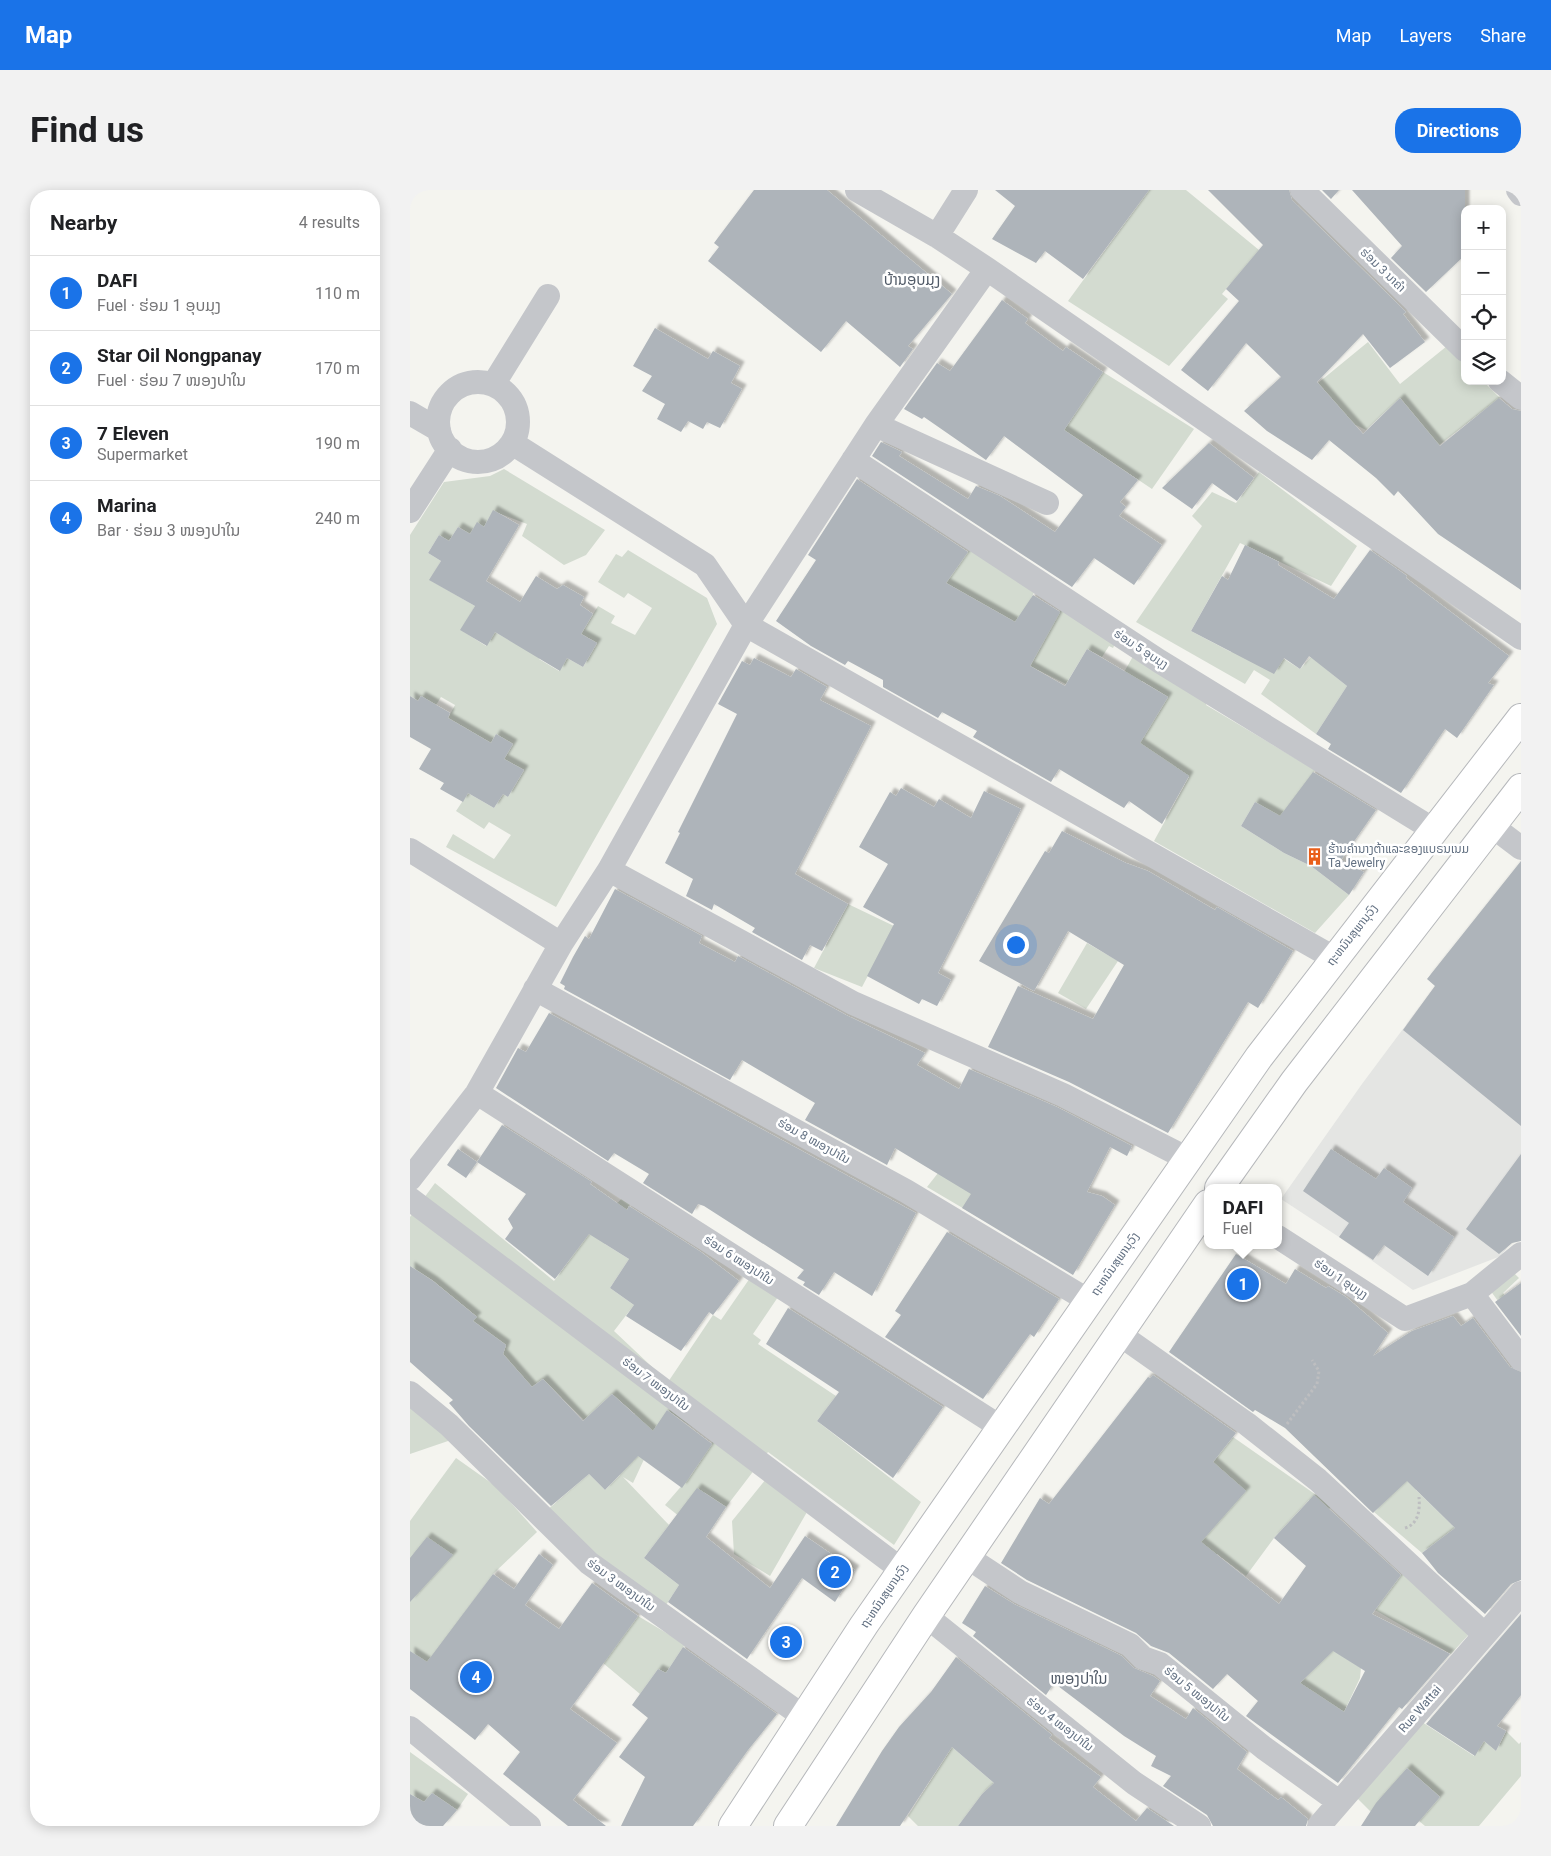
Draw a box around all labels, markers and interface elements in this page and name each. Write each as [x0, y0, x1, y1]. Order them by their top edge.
text: Map [25, 21, 72, 49]
text: Map [1336, 25, 1371, 46]
text: Layers [1399, 25, 1452, 46]
text: Share [1480, 25, 1526, 46]
button: Directions [1395, 108, 1521, 153]
text: Find us [30, 110, 144, 151]
map controls [1461, 205, 1506, 385]
button: + [1461, 205, 1506, 250]
text: Nearby [50, 211, 117, 235]
text: 4 results [299, 213, 360, 232]
street label: ຮ່ອມ 3 ນາຄຳ [1357, 245, 1409, 295]
button: − [1461, 250, 1506, 295]
text: DAFI [97, 269, 138, 292]
district label: ບ້ານອຸບມຸງ [884, 271, 940, 290]
text: 1 [61, 284, 71, 303]
text: 110 m [315, 284, 360, 303]
button: locate [1461, 295, 1506, 340]
text: Fuel · ຮ່ອມ 1 ອຸບມຸງ [97, 296, 221, 315]
button: layers [1461, 340, 1506, 385]
text: Star Oil Nongpanay [97, 344, 262, 367]
text: 2 [61, 359, 71, 378]
text: 170 m [315, 359, 360, 378]
text: Fuel · ຮ່ອມ 7 ໜອງປາໃນ [97, 371, 246, 390]
text: 7 Eleven [97, 422, 169, 445]
text: 3 [61, 434, 71, 453]
text: 190 m [315, 434, 360, 453]
text: Supermarket [97, 445, 188, 464]
text: Marina [97, 494, 157, 517]
text: 4 [61, 509, 71, 528]
text: 240 m [315, 509, 360, 528]
text: Bar · ຮ່ອມ 3 ໜອງປາໃນ [97, 521, 240, 540]
street label: ຮ່ອມ 5 ອຸບມຸງ [1111, 626, 1171, 672]
place label: ຮ້ານຄຳນາງຕ້າແລະຂອງແບຣນເນມ Ta Jewelry [1328, 842, 1469, 870]
building icon: ຮ້ານຄຳນາງຕ້າແລະຂອງແບຣນເນມ Ta Jewelry [1304, 846, 1324, 866]
street label: ຖະຫນົນສຸພານຸວົງ [1324, 901, 1381, 969]
your location [1003, 932, 1029, 958]
street label: ຮ່ອມ 8 ໜອງປາໃນ [775, 1115, 853, 1167]
popup [1204, 1184, 1282, 1249]
text: DAFI [1223, 1196, 1263, 1219]
text: Fuel [1223, 1219, 1252, 1238]
street label: ຖະຫນົນສຸພານຸວົງ [1088, 1229, 1143, 1299]
street label: ຮ່ອມ 6 ໜອງປາໃນ [701, 1232, 777, 1288]
street label: ຮ່ອມ 1 ອຸບມຸງ [1311, 1256, 1370, 1303]
pin: 1 [1227, 1265, 1259, 1303]
street label: ຮ່ອມ 7 ໜອງປາໃນ [620, 1354, 692, 1414]
pin: 2 [819, 1553, 851, 1591]
street label: ຮ່ອມ 3 ໜອງປາໃນ [584, 1556, 658, 1614]
street label: ຖະຫນົນສຸພານຸວົງ [857, 1561, 911, 1631]
pin: 3 [770, 1623, 802, 1661]
pin: 4 [460, 1658, 492, 1696]
street label: ຮ່ອມ 5 ໜອງປາໃນ [1161, 1663, 1233, 1725]
district label: ໜອງປາໃນ [1051, 1670, 1107, 1688]
street label: Rue Wattai [1396, 1683, 1444, 1735]
street label: ຮ່ອມ 4 ໜອງປາໃນ [1024, 1694, 1096, 1754]

